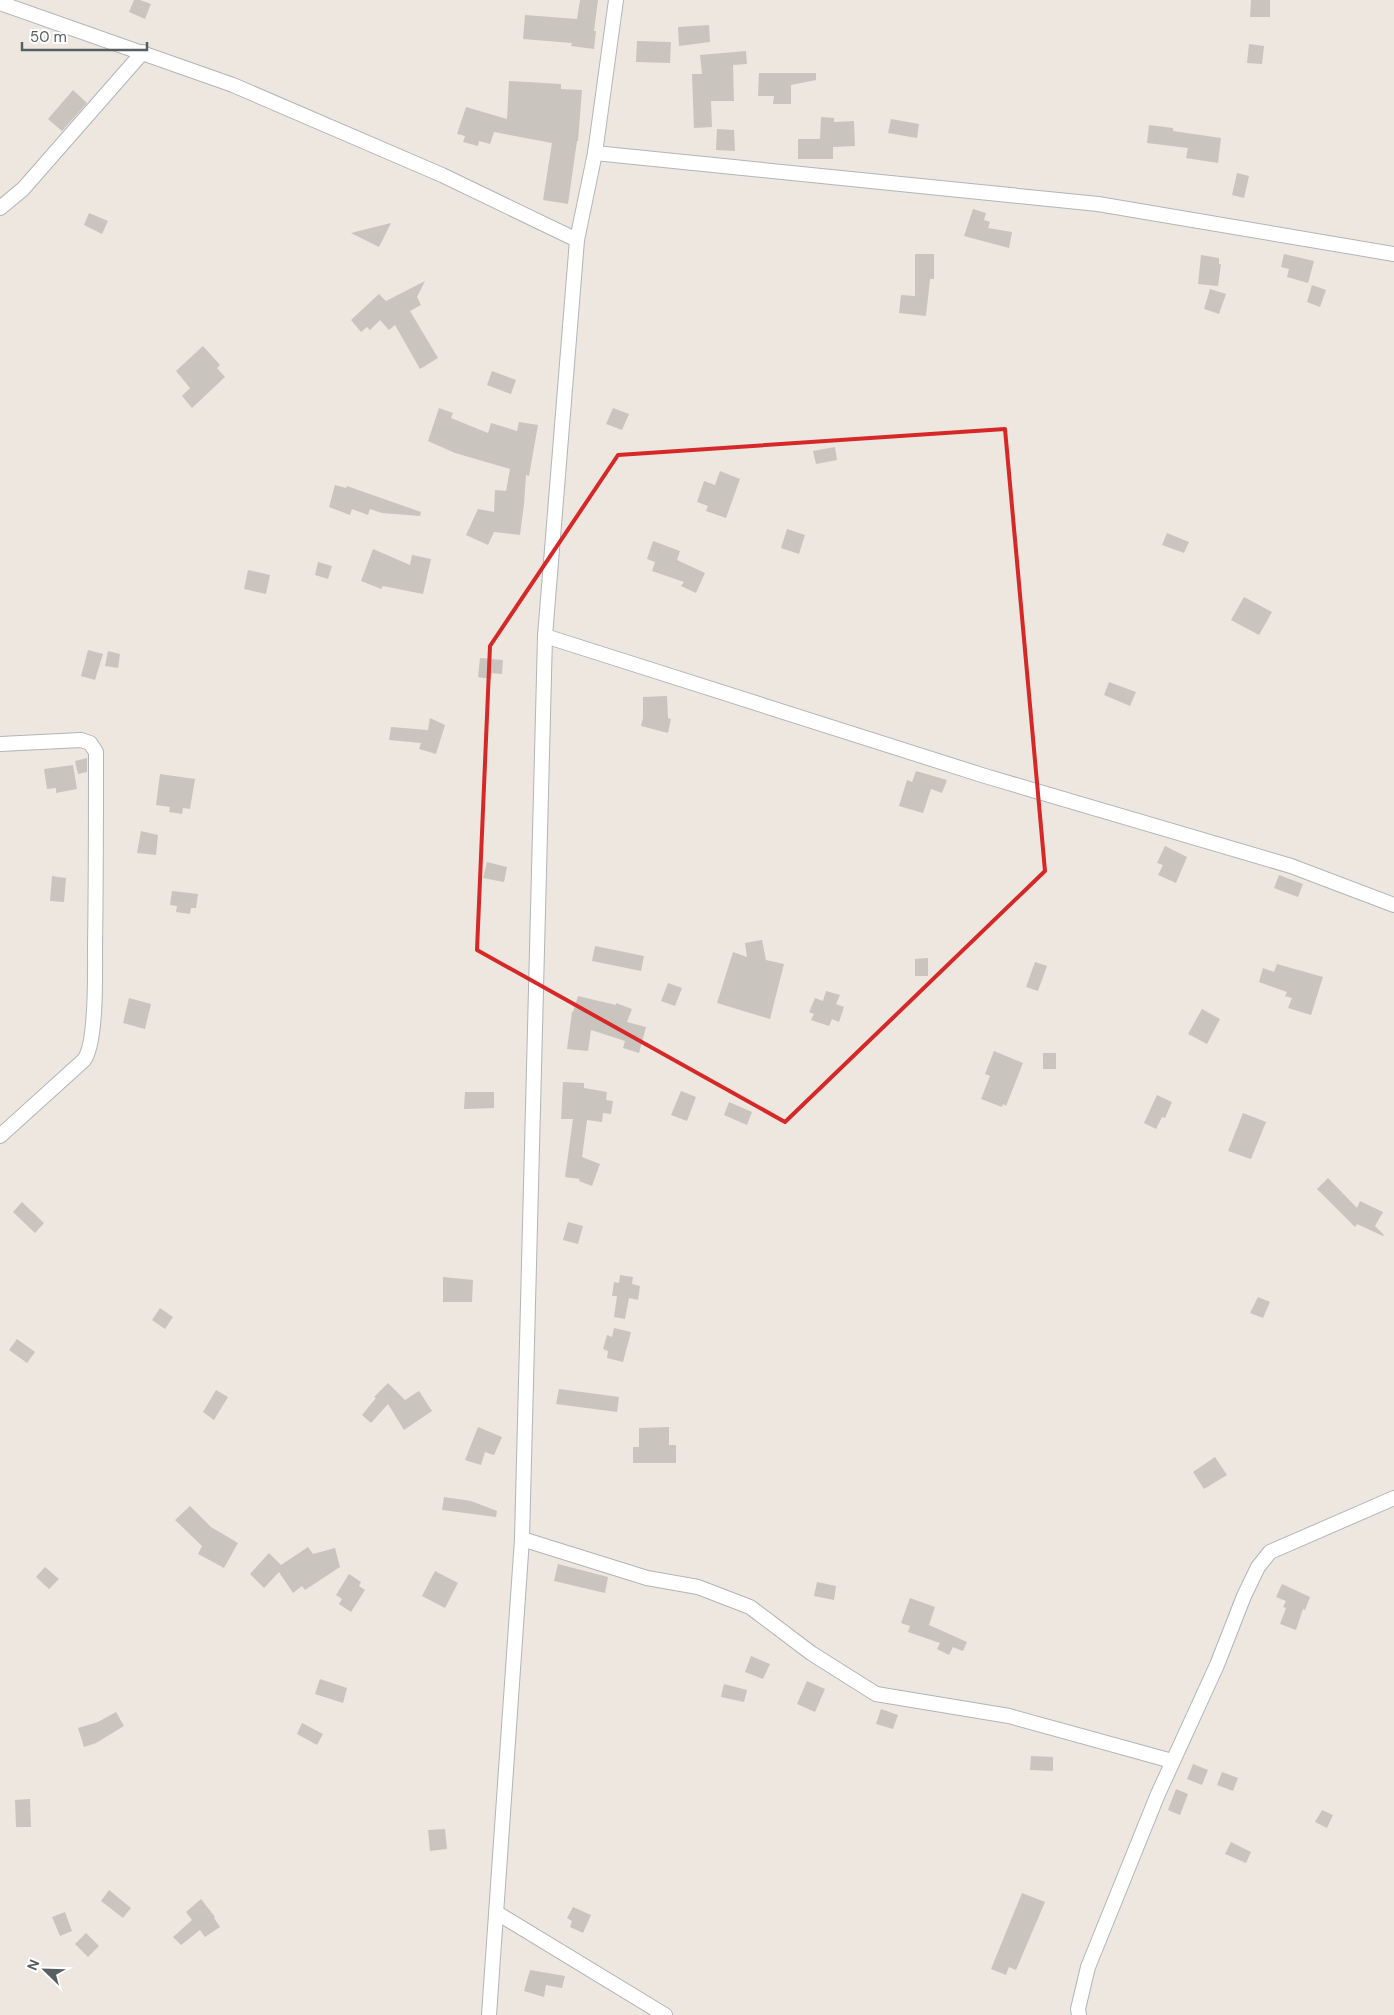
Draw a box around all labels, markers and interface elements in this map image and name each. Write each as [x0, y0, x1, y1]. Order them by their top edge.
scale bar [22, 20, 148, 52]
text: 50 m [30, 27, 67, 47]
north arrow [20, 1945, 70, 1995]
text: N [23, 1957, 43, 1973]

